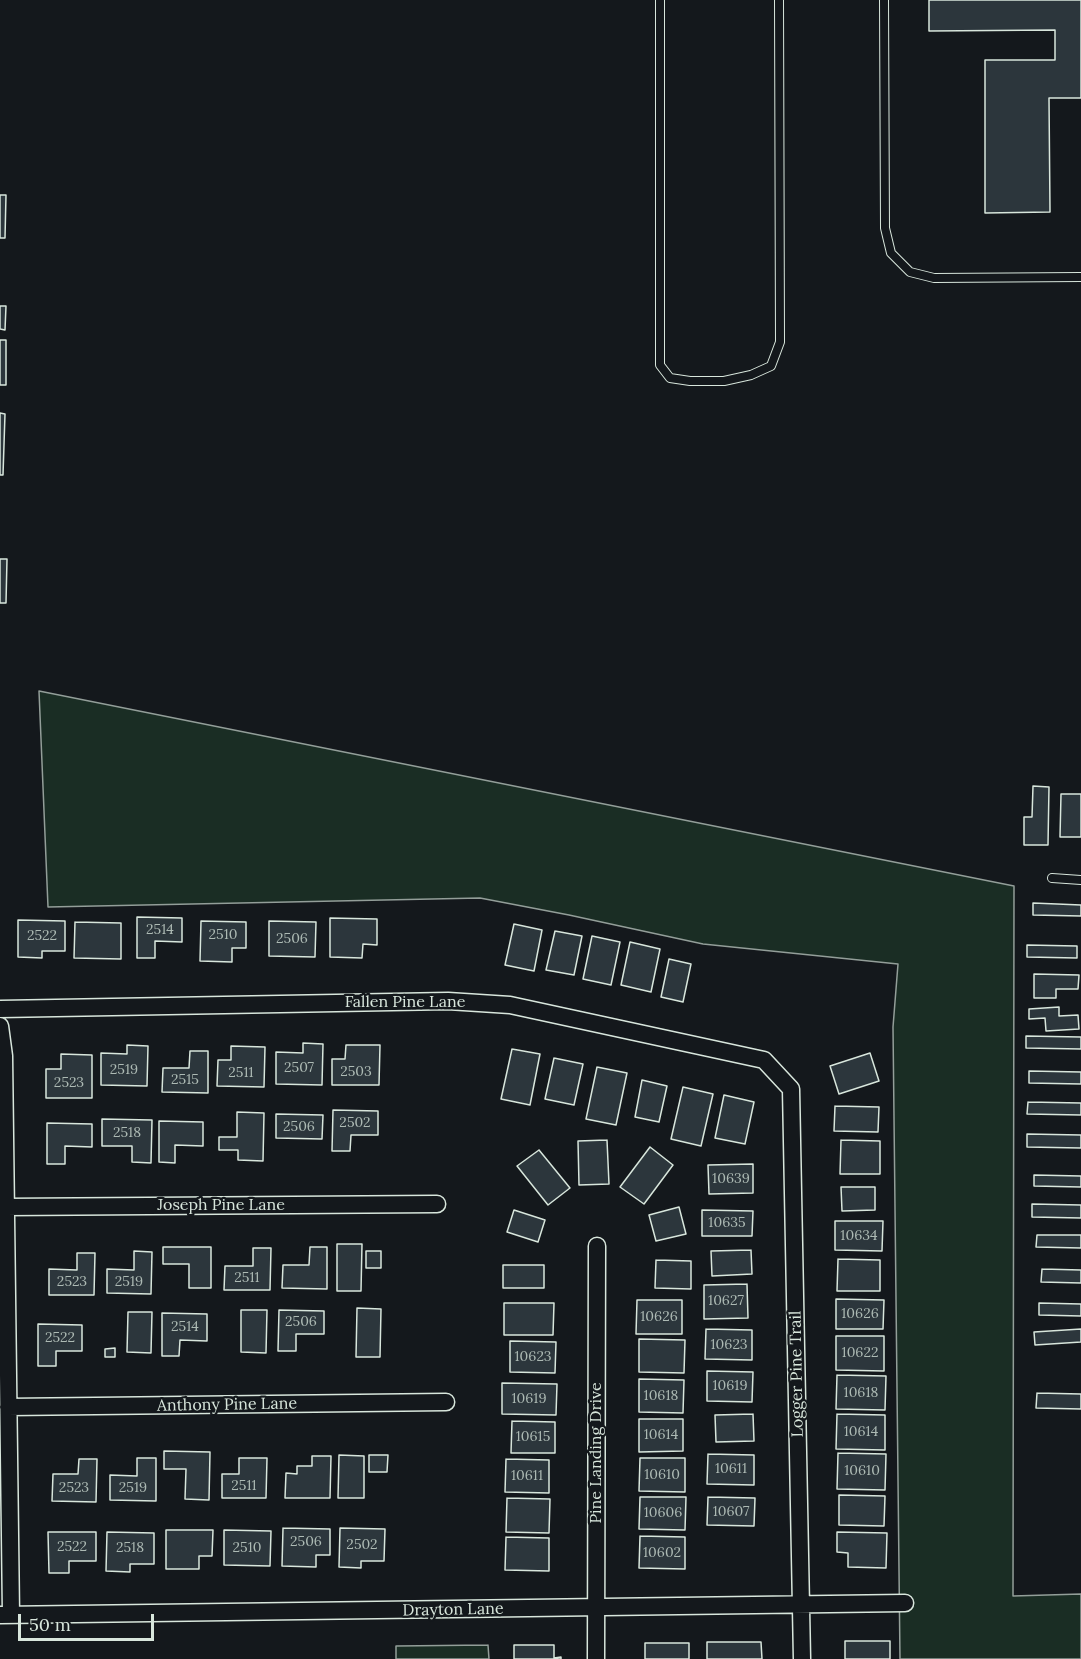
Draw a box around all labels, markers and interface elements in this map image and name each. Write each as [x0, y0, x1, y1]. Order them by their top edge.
house number: 2514 [146, 922, 174, 938]
house number: 2510 [209, 927, 237, 943]
house number: 2522 [27, 928, 57, 944]
house number: 2506 [276, 931, 308, 947]
street label: Fallen Pine Lane [345, 992, 465, 1012]
house number: 2507 [284, 1060, 314, 1076]
house number: 2519 [110, 1062, 138, 1078]
house number: 2503 [340, 1064, 372, 1080]
house number: 2511 [228, 1065, 254, 1081]
house number: 2515 [171, 1072, 199, 1088]
house number: 2523 [54, 1075, 84, 1091]
house number: 2502 [339, 1115, 371, 1131]
house number: 2506 [283, 1119, 315, 1135]
house number: 2518 [113, 1125, 141, 1141]
house number: 10639 [712, 1171, 750, 1187]
street label: Joseph Pine Lane [157, 1195, 285, 1215]
house number: 10635 [708, 1215, 746, 1231]
house number: 10634 [840, 1228, 878, 1244]
house number: 2511 [234, 1270, 260, 1286]
house number: 2523 [57, 1274, 87, 1290]
house number: 2519 [115, 1274, 143, 1290]
house number: 10627 [708, 1293, 744, 1309]
house number: 10626 [841, 1306, 879, 1322]
house number: 10626 [640, 1309, 678, 1325]
street label: Logger Pine Trail [786, 1310, 808, 1438]
house number: 2506 [285, 1314, 317, 1330]
house number: 2514 [171, 1319, 199, 1335]
house number: 2522 [45, 1330, 75, 1346]
house number: 10623 [711, 1337, 747, 1353]
house number: 10622 [842, 1345, 878, 1361]
house number: 10623 [515, 1349, 551, 1365]
house number: 10619 [712, 1378, 748, 1394]
street label: Pine Landing Drive [586, 1382, 606, 1524]
house number: 10618 [844, 1385, 878, 1401]
house number: 10618 [644, 1388, 678, 1404]
house number: 10619 [511, 1391, 547, 1407]
street label: Anthony Pine Lane [157, 1394, 297, 1416]
house number: 10614 [844, 1424, 878, 1440]
house number: 10614 [644, 1427, 678, 1443]
house number: 10615 [516, 1429, 550, 1445]
house number: 10611 [715, 1461, 747, 1477]
house number: 10610 [844, 1463, 880, 1479]
house number: 10610 [644, 1467, 680, 1483]
house number: 10611 [511, 1468, 543, 1484]
house number: 2511 [231, 1478, 257, 1494]
house number: 2523 [59, 1480, 89, 1496]
house number: 2519 [119, 1480, 147, 1496]
house number: 10607 [713, 1504, 749, 1520]
house number: 10606 [644, 1505, 682, 1521]
house number: 2506 [290, 1534, 322, 1550]
house number: 2502 [346, 1537, 378, 1553]
house number: 2522 [57, 1539, 87, 1555]
house number: 2518 [116, 1540, 144, 1556]
house number: 2510 [233, 1540, 261, 1556]
house number: 10602 [643, 1545, 681, 1561]
street label: Drayton Lane [402, 1600, 504, 1620]
scale bar [21, 1602, 158, 1640]
text: 50 m [29, 1613, 71, 1636]

